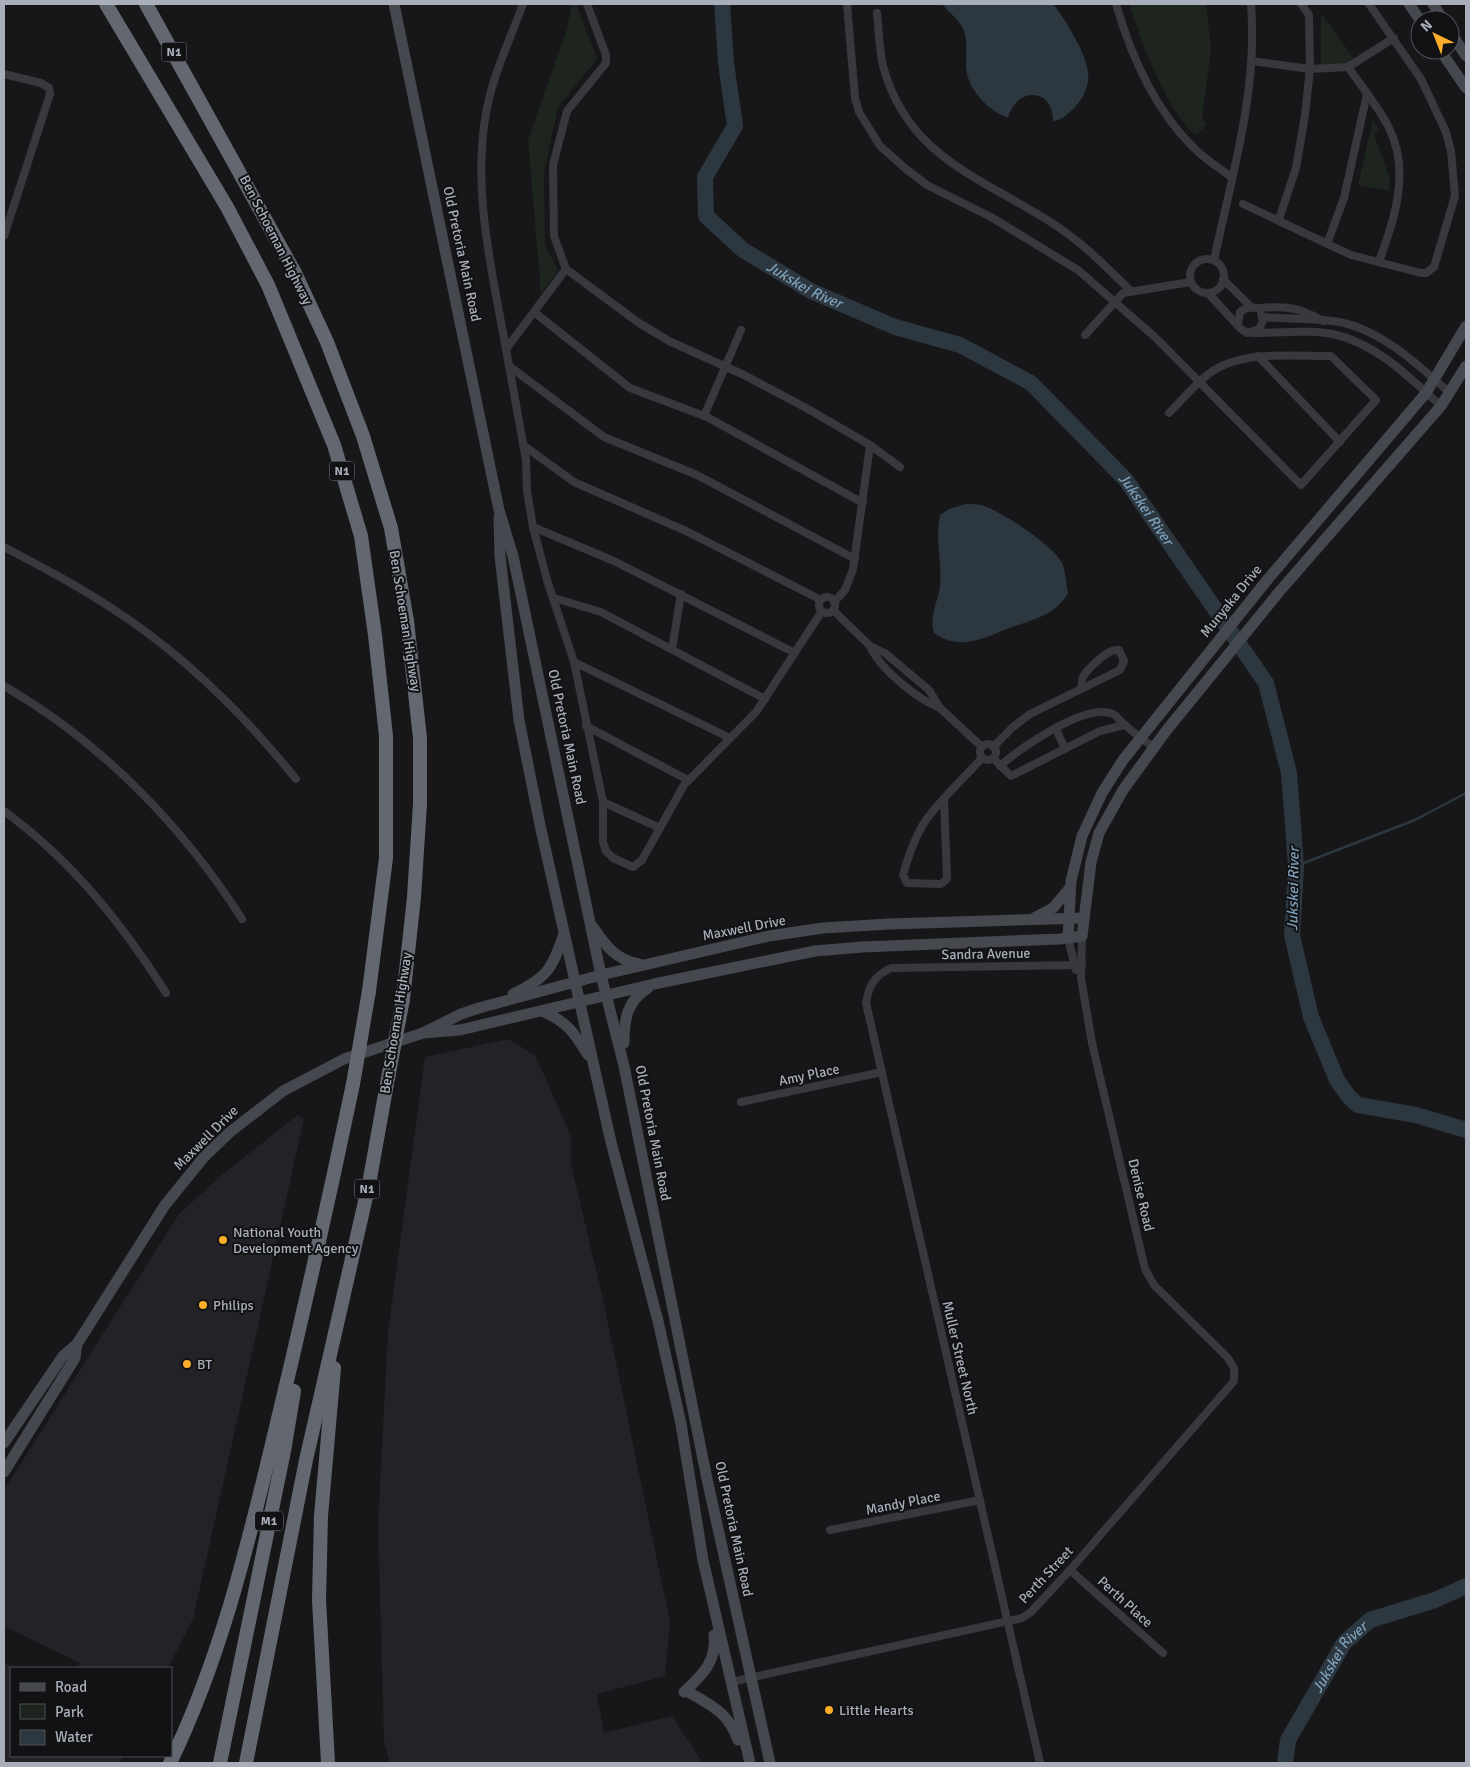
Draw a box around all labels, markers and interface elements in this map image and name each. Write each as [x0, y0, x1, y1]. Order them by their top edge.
north arrow [1410, 10, 1460, 60]
text: N [1417, 16, 1436, 35]
road number: N1 [162, 42, 186, 62]
street label: Ben Schoeman Highway [236, 172, 316, 308]
street label: Old Pretoria Main Road [439, 185, 485, 323]
water label: Jukskei River [763, 257, 847, 313]
road number: N1 [330, 462, 354, 481]
water label: Jukskei River [1115, 469, 1179, 551]
street label: Ben Schoeman Highway [385, 549, 425, 693]
street label: Munyaka Drive [1197, 561, 1265, 641]
street label: Old Pretoria Main Road [544, 668, 590, 806]
water label: Jukskei River [1283, 845, 1303, 931]
street label: Maxwell Drive [701, 912, 787, 944]
street label: Sandra Avenue [941, 945, 1031, 963]
street label: Ben Schoeman Highway [376, 951, 416, 1095]
street label: Amy Place [777, 1060, 841, 1090]
street label: Old Pretoria Main Road [632, 1064, 674, 1202]
street label: Maxwell Drive [170, 1102, 242, 1174]
street label: Denise Road [1124, 1157, 1158, 1233]
road number: N1 [354, 1180, 380, 1198]
place label: National Youth Development Agency [233, 1224, 359, 1257]
marker: National Youth Development Agency [217, 1234, 229, 1246]
place label: Philips [213, 1297, 254, 1314]
marker: Philips [197, 1299, 209, 1311]
street label: Muller Street North [939, 1299, 981, 1417]
place label: BT [197, 1356, 212, 1373]
marker: BT [181, 1358, 193, 1370]
street label: Old Pretoria Main Road [711, 1460, 757, 1598]
street label: Mandy Place [864, 1487, 942, 1519]
road number: M1 [255, 1512, 283, 1530]
street label: Perth Street [1015, 1543, 1077, 1607]
street label: Perth Place [1094, 1573, 1156, 1631]
water label: Jukskei River [1308, 1616, 1373, 1696]
legend [10, 1667, 172, 1757]
text: Road [55, 1678, 87, 1696]
place label: Little Hearts [839, 1702, 914, 1719]
text: Park [55, 1703, 84, 1721]
marker: Little Hearts [823, 1704, 835, 1716]
text: Water [55, 1728, 93, 1746]

